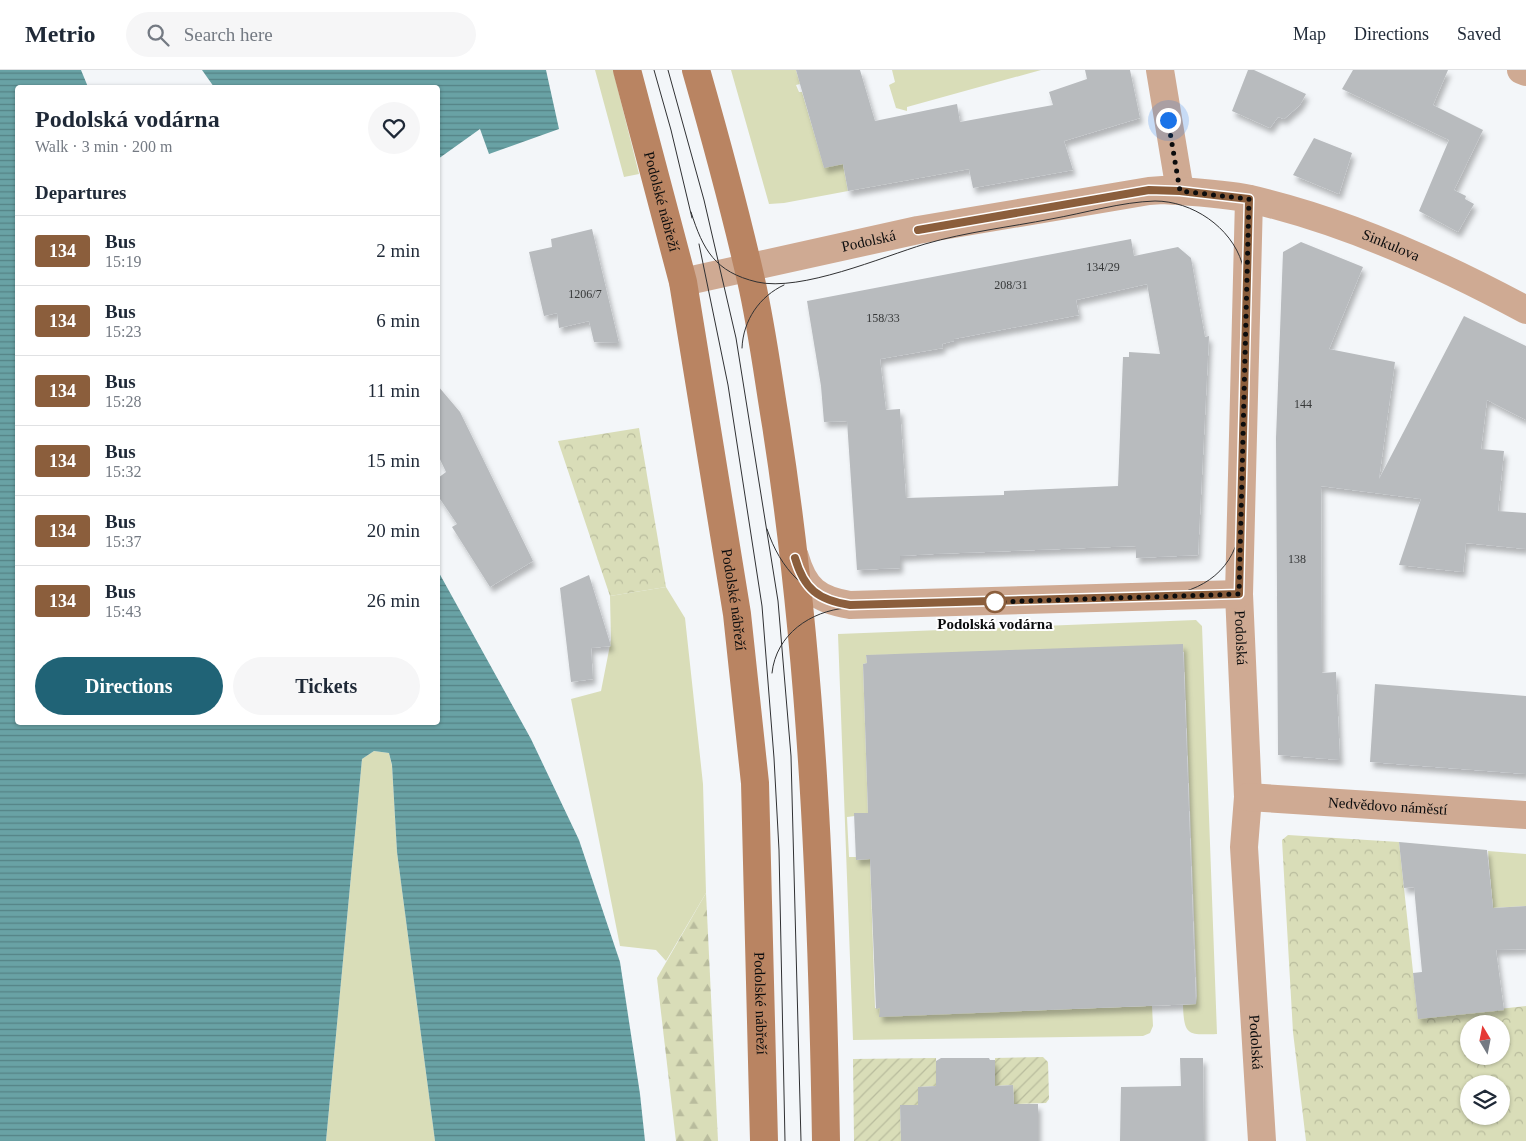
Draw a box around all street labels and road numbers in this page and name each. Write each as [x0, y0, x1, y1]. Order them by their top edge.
street label: Podolské nábřeží [641, 150, 683, 253]
street label: Sinkulova [1360, 226, 1422, 264]
street label: Podolská [840, 227, 897, 255]
street label: Podolské nábřeží [718, 547, 749, 651]
street label: Podolská [1232, 610, 1250, 666]
street label: Nedvědovo náměstí [1327, 794, 1448, 818]
street label: Podolské nábřeží [751, 952, 770, 1055]
street label: Podolská [1246, 1014, 1266, 1070]

